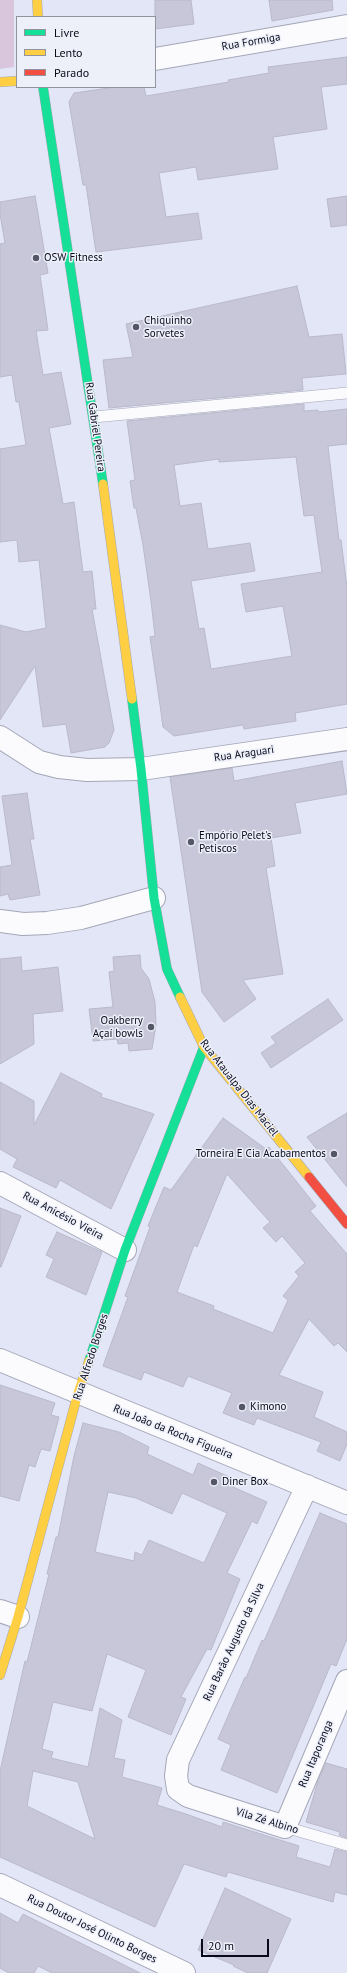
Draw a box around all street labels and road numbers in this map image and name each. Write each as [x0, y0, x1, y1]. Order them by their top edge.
street label: Rua Formiga [221, 30, 281, 54]
street label: Rua Gabriel Pereira [82, 381, 108, 473]
street label: Rua Araguari [213, 743, 275, 765]
street label: Rua Ataualpa Dias Maciel [197, 1037, 281, 1139]
street label: Rua Anicésio Vieira [20, 1189, 106, 1243]
street label: Rua Alfredo Borges [71, 1312, 111, 1402]
street label: Rua João da Rocha Figueira [111, 1402, 235, 1462]
street label: Rua Barão Augusto da Silva [201, 1581, 267, 1703]
street label: Rua Itaporanga [296, 1718, 336, 1790]
street label: Vila Zé Albino [234, 1805, 300, 1837]
street label: Rua Doutor José Olinto Borges [25, 1892, 159, 1966]

